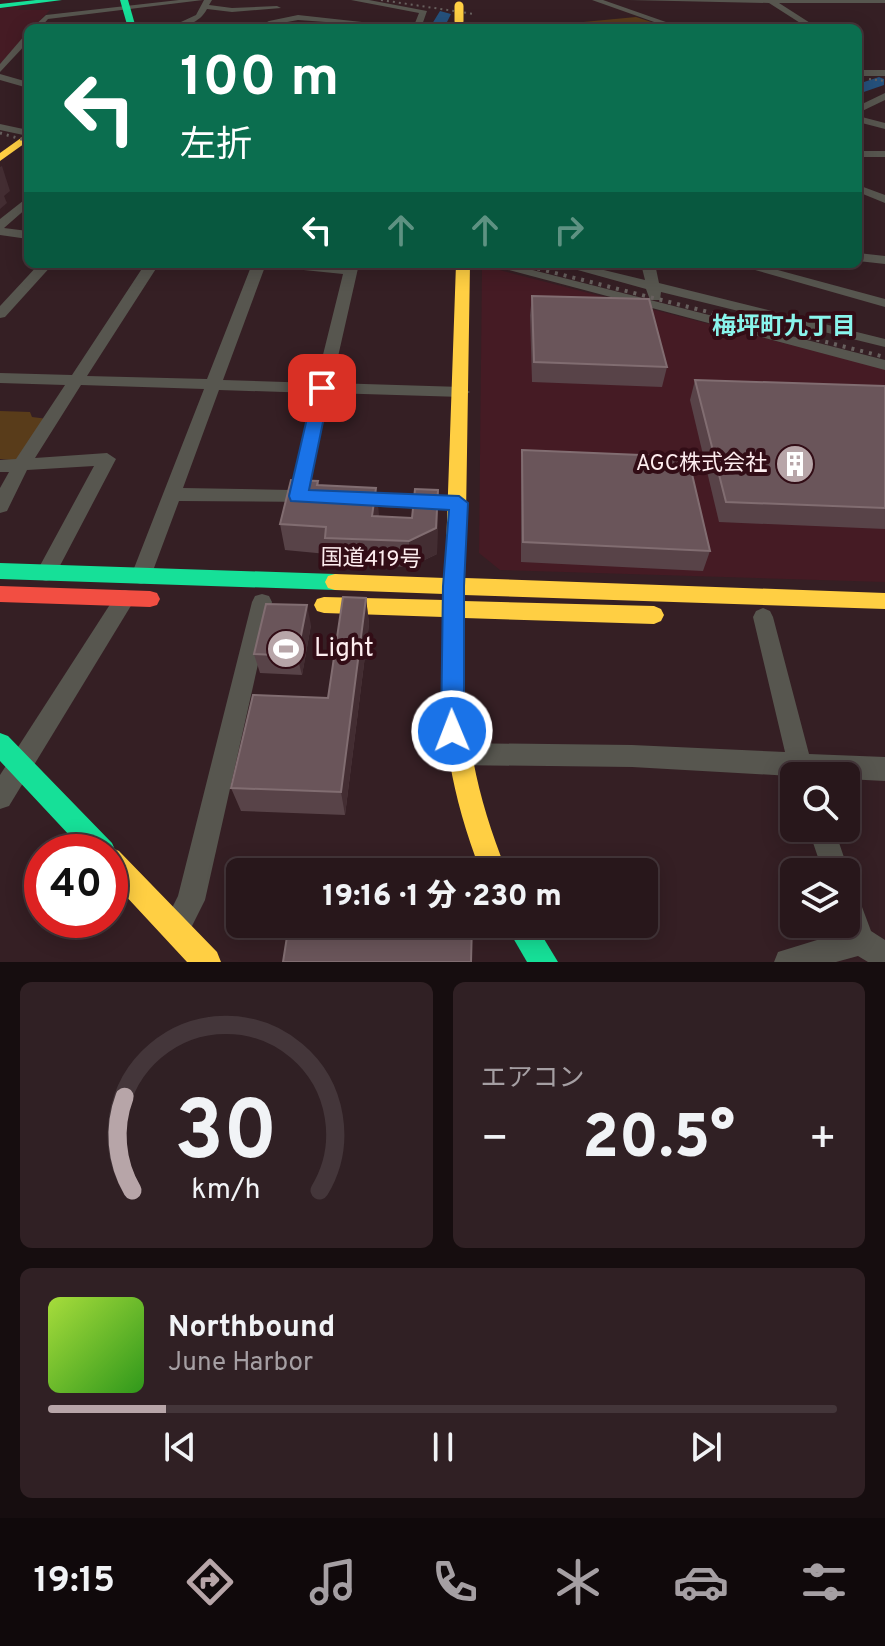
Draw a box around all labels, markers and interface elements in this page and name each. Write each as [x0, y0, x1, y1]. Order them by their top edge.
text: 100 m [180, 45, 339, 115]
icon: left [48, 56, 152, 160]
text: 左折 [180, 124, 252, 170]
icon: left [295, 208, 339, 252]
icon: ahead [379, 208, 423, 252]
icon: ahead [463, 208, 507, 252]
icon: right [547, 208, 591, 252]
district label: 梅坪町九丁目 [712, 313, 856, 343]
pin [288, 354, 356, 422]
icon: arrive [300, 366, 344, 410]
building icon: AGC株式会社 [774, 443, 816, 485]
place label: AGC株式会社 [636, 451, 767, 478]
street label: 国道419号 [320, 546, 422, 574]
sports icon: Light [265, 628, 307, 670]
place label: Light [314, 633, 374, 666]
position arrow [410, 689, 494, 773]
map controls [780, 762, 860, 938]
button: search [780, 762, 860, 842]
speed limit sign: 40 [24, 834, 128, 938]
button: layers [780, 858, 860, 938]
text: 19:16 · 1 分 · 230 m [322, 879, 562, 916]
text: エアコン [481, 1063, 585, 1096]
text: 30 [175, 1084, 278, 1189]
text: 20.5° [582, 1103, 735, 1179]
text: − [481, 1113, 509, 1169]
text: + [809, 1113, 837, 1169]
text: km/h [192, 1173, 261, 1209]
text: Northbound [168, 1310, 335, 1347]
text: June Harbor [168, 1347, 313, 1380]
icon: previous [158, 1425, 202, 1469]
icon: pause [421, 1425, 465, 1469]
icon: next [684, 1425, 728, 1469]
icon: directions [182, 1554, 238, 1610]
icon: music [305, 1554, 361, 1610]
icon: phone [427, 1554, 483, 1610]
icon: climate [550, 1554, 606, 1610]
icon: car [673, 1554, 729, 1610]
icon: filters [796, 1554, 852, 1610]
text: 19:15 [33, 1559, 115, 1605]

